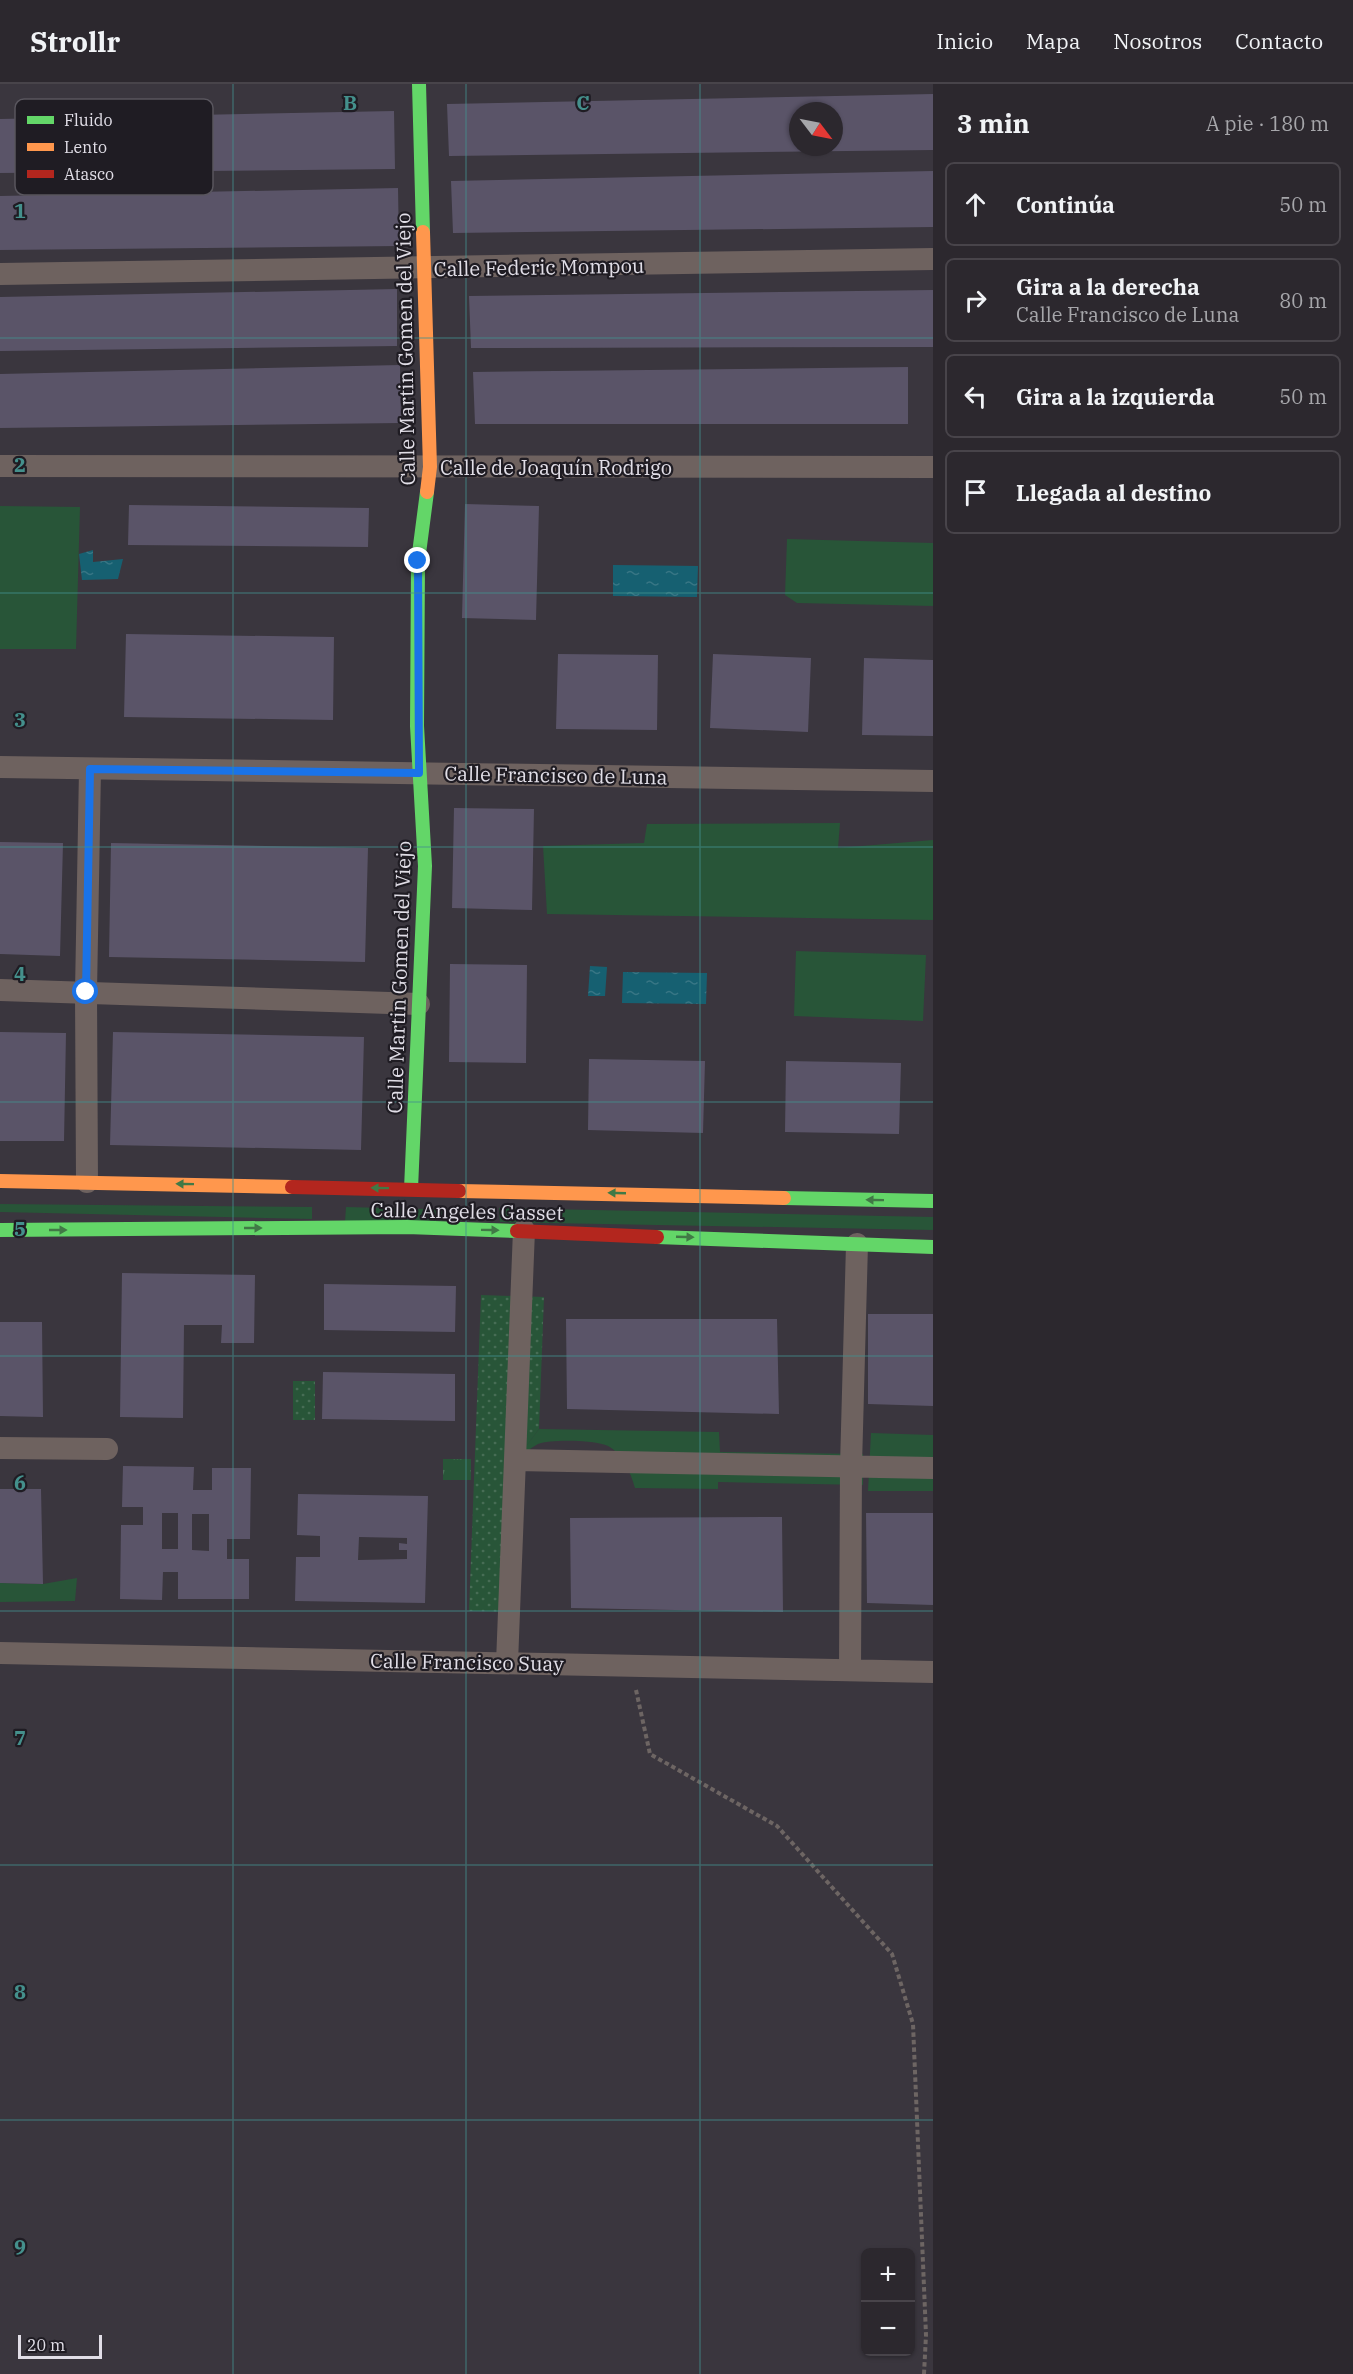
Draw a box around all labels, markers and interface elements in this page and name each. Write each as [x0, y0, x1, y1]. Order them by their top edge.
text: Strollr [30, 23, 120, 60]
text: Inicio [936, 27, 993, 55]
text: Mapa [1026, 27, 1080, 55]
text: Nosotros [1113, 27, 1202, 55]
text: Contacto [1235, 27, 1323, 55]
text: B [343, 89, 357, 116]
text: C [576, 89, 590, 116]
legend [15, 99, 213, 195]
north arrow [789, 102, 843, 156]
text: 3 min [957, 106, 1030, 140]
text: Fluido [64, 110, 113, 130]
text: A pie · 180 m [1206, 110, 1329, 137]
text: Lento [64, 137, 107, 157]
text: Atasco [64, 164, 114, 184]
icon: ahead [959, 188, 992, 221]
text: Continúa [1016, 190, 1115, 219]
text: 50 m [1279, 191, 1327, 218]
text: 1 [14, 197, 26, 224]
street label: Calle Martin Gomen del Viejo [389, 212, 421, 486]
street label: Calle Federic Mompou [433, 252, 645, 282]
text: Gira a la derecha [1016, 272, 1200, 301]
icon: right [959, 284, 992, 317]
text: 80 m [1279, 287, 1327, 314]
text: Calle Francisco de Luna [1016, 301, 1239, 328]
icon: left [959, 380, 992, 413]
text: Gira a la izquierda [1016, 382, 1215, 411]
text: 50 m [1279, 383, 1327, 410]
text: 2 [14, 451, 26, 478]
street label: Calle de Joaquín Rodrigo [440, 454, 672, 481]
icon: arrive [959, 476, 992, 509]
text: Llegada al destino [1016, 478, 1211, 507]
route end [404, 547, 430, 573]
text: 3 [14, 706, 26, 733]
street label: Calle Francisco de Luna [444, 760, 668, 790]
street label: Calle Martin Gomen del Viejo [381, 840, 417, 1114]
text: 4 [14, 960, 26, 987]
route start [72, 978, 98, 1004]
one-way arrow [175, 1179, 194, 1188]
one-way arrow [370, 1183, 389, 1193]
one-way arrow [607, 1189, 626, 1198]
one-way arrow [865, 1195, 884, 1205]
street label: Calle Angeles Gasset [370, 1196, 564, 1226]
text: 5 [14, 1215, 26, 1242]
one-way arrow [244, 1223, 263, 1233]
one-way arrow [49, 1225, 68, 1234]
one-way arrow [481, 1225, 500, 1234]
one-way arrow [676, 1233, 695, 1242]
text: 6 [14, 1469, 26, 1496]
street label: Calle Francisco Suay [370, 1647, 564, 1677]
text: 7 [14, 1724, 26, 1751]
text: 8 [14, 1978, 26, 2005]
text: 9 [14, 2233, 26, 2260]
map controls [861, 2248, 915, 2356]
button: + [861, 2248, 915, 2302]
button: − [861, 2302, 915, 2356]
scale bar [18, 2332, 102, 2360]
text: 20 m [27, 2335, 65, 2355]

